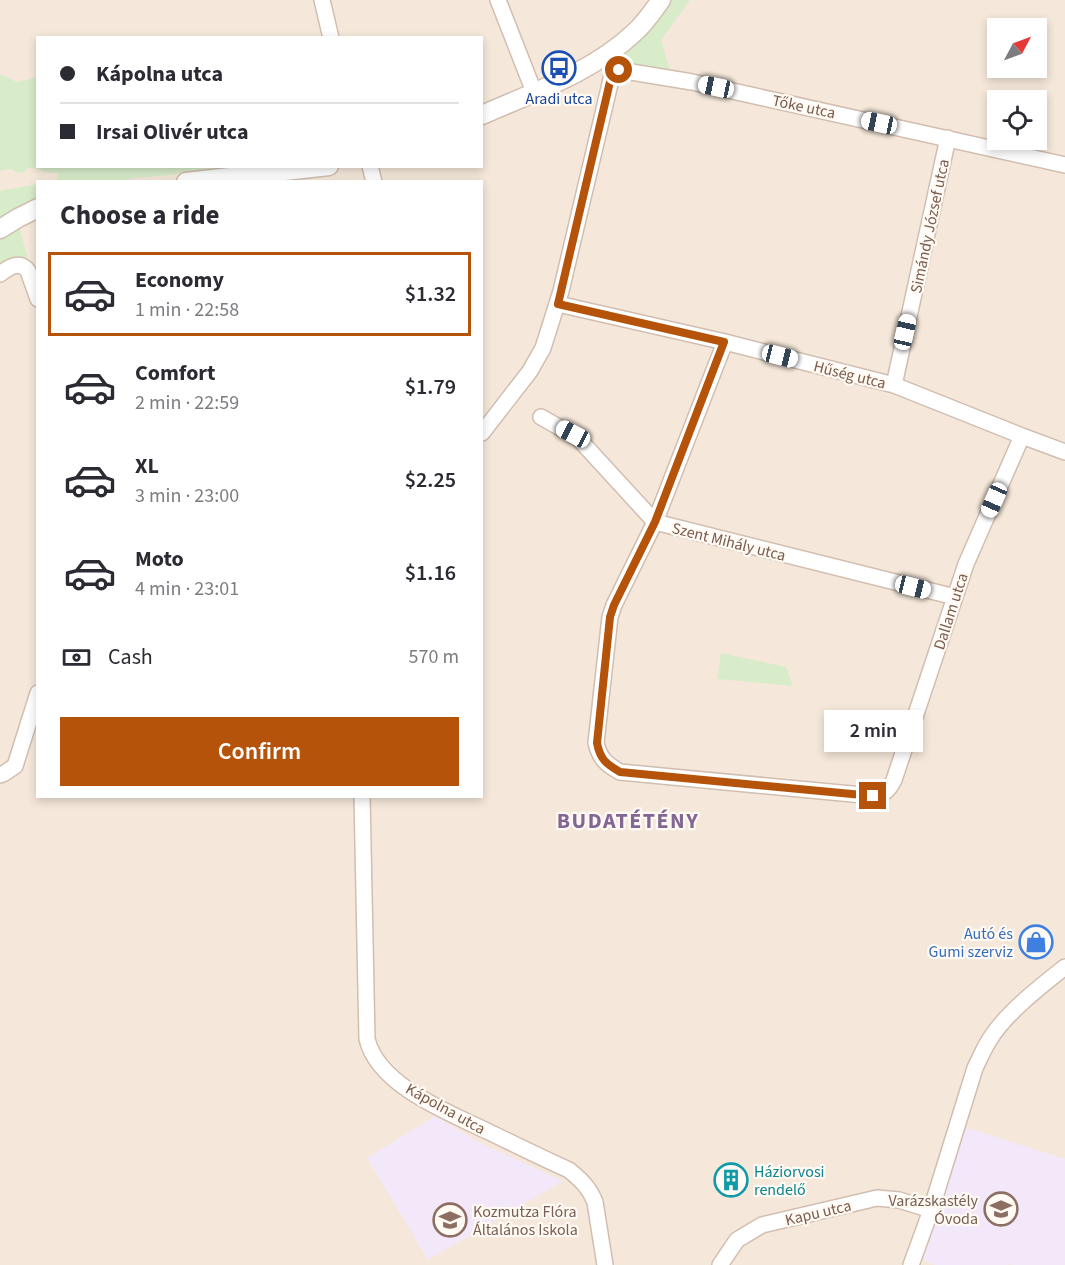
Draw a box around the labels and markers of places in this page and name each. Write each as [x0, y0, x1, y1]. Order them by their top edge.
bus stop icon: Aradi utca [541, 50, 577, 86]
place label: Aradi utca [525, 88, 593, 110]
place label: Autó és Gumi szerviz [929, 923, 1013, 963]
shop icon: Autó és Gumi szerviz [1018, 924, 1054, 960]
place label: Háziorvosi rendelő [754, 1161, 825, 1201]
building icon: Háziorvosi rendelő [713, 1162, 749, 1198]
place label: Varázskastély Óvoda [888, 1190, 979, 1230]
school or university icon: Varázskastély Óvoda [983, 1191, 1019, 1227]
place label: Kozmutza Flóra Általános Iskola [473, 1201, 578, 1241]
school or university icon: Kozmutza Flóra Általános Iskola [432, 1202, 468, 1238]

